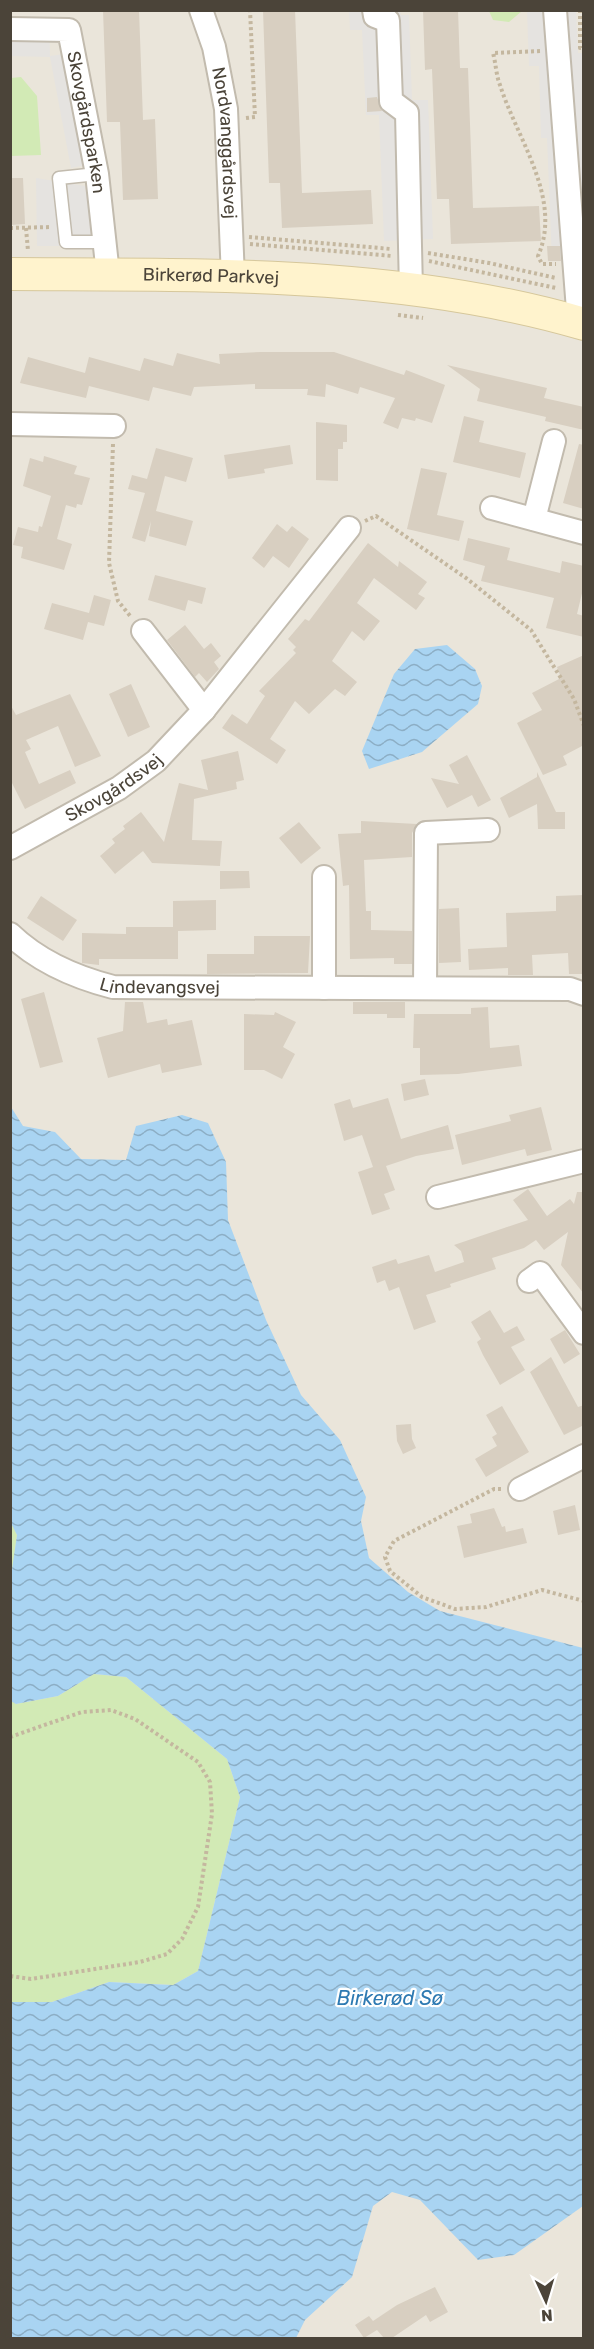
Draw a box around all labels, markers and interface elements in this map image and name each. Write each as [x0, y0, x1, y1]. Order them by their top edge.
street label: Skovgårdsparken [62, 49, 110, 195]
street label: Nordvanggårdsvej [207, 65, 242, 219]
street label: Birkerød Parkvej [143, 264, 280, 289]
street label: Skovgårdsvej [61, 750, 168, 827]
street label: Lindevangsvej [97, 973, 220, 998]
water label: Birkerød Sø [337, 1986, 444, 2010]
north arrow [516, 2271, 576, 2331]
text: N [541, 2306, 553, 2325]

